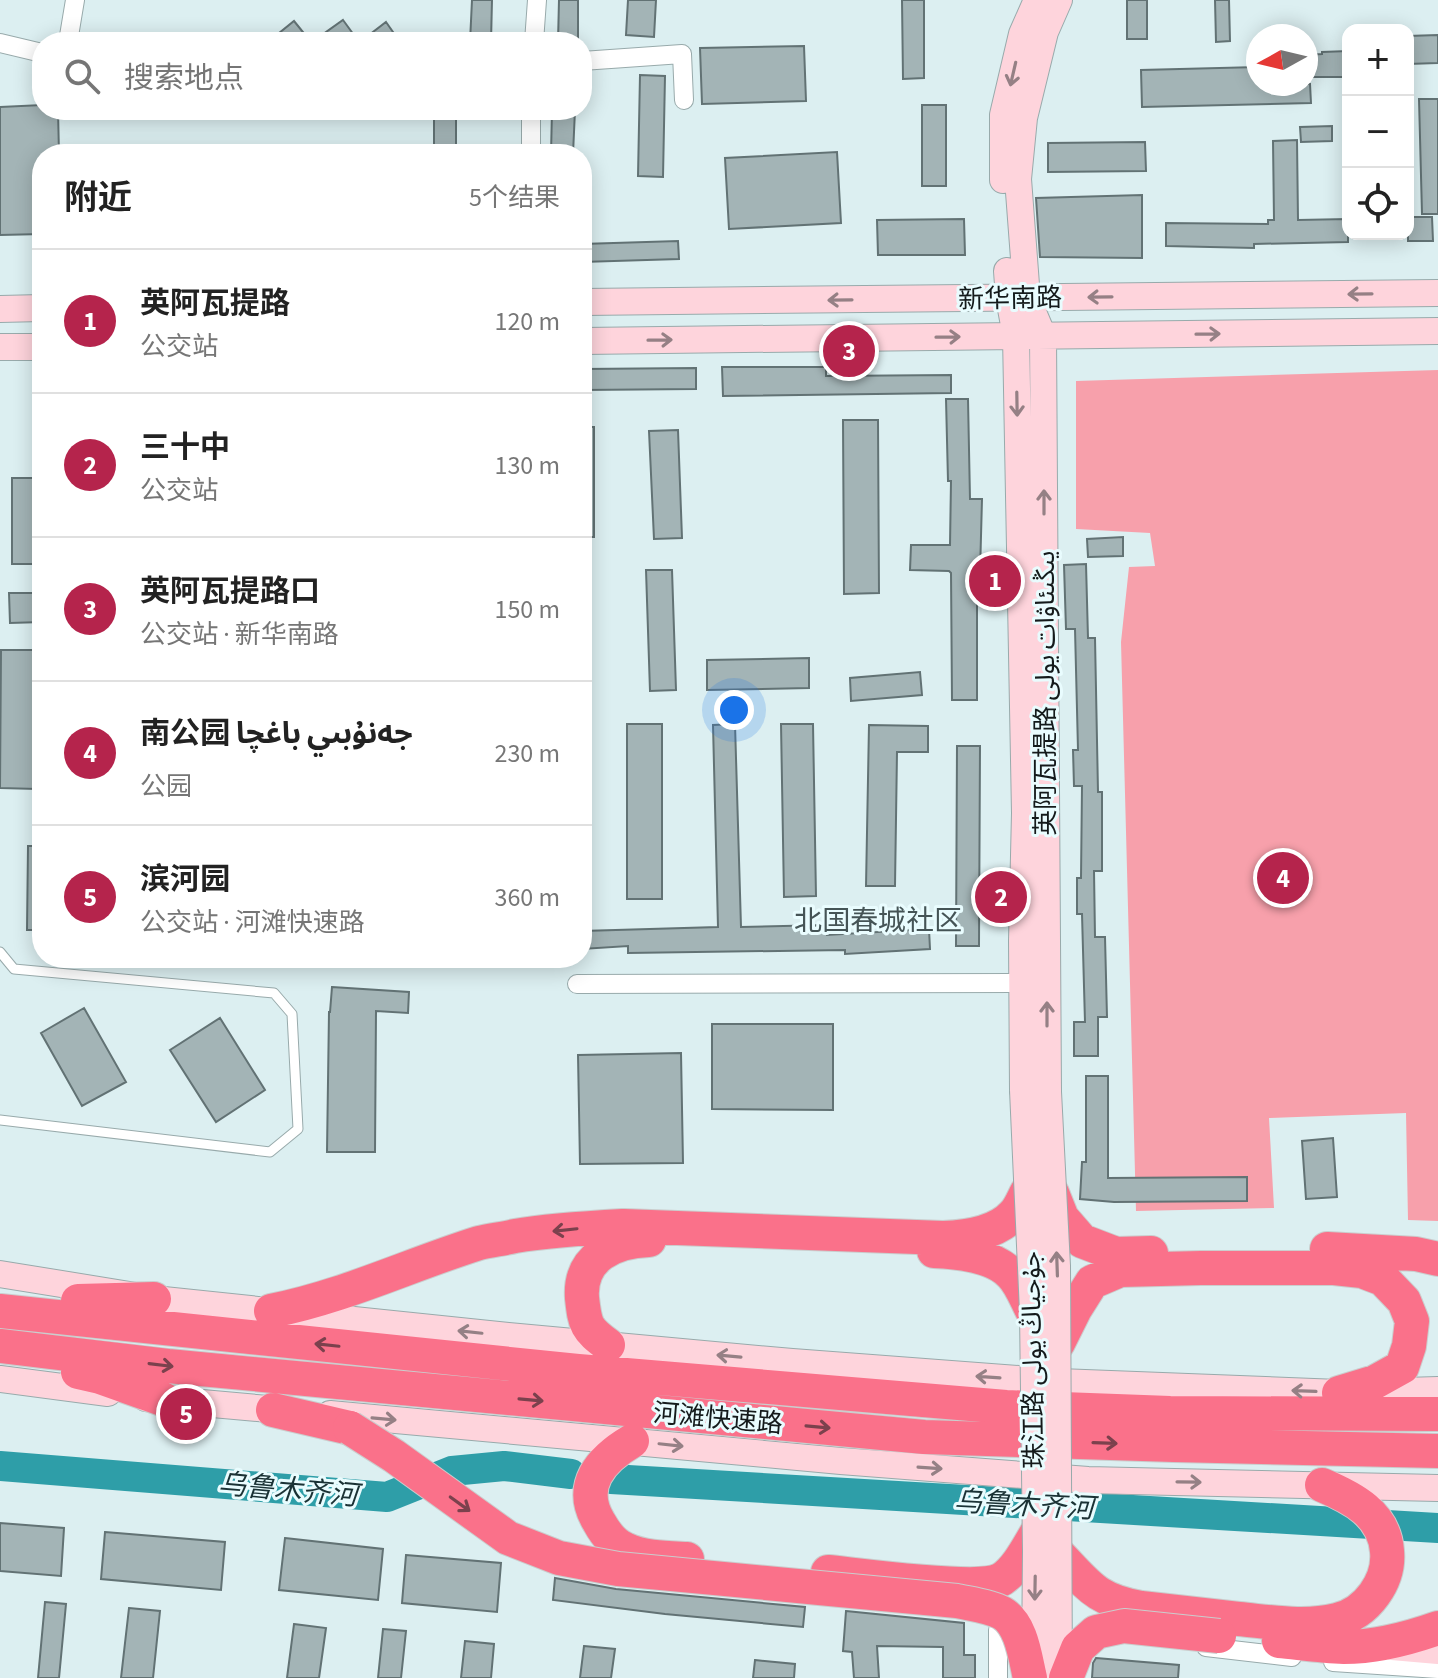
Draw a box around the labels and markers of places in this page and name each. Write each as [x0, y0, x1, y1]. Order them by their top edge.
pin: 3 [823, 321, 875, 381]
pin: 1 [969, 551, 1021, 611]
pin: 4 [1257, 848, 1309, 908]
pin: 2 [975, 867, 1027, 927]
pin: 5 [160, 1384, 212, 1444]

